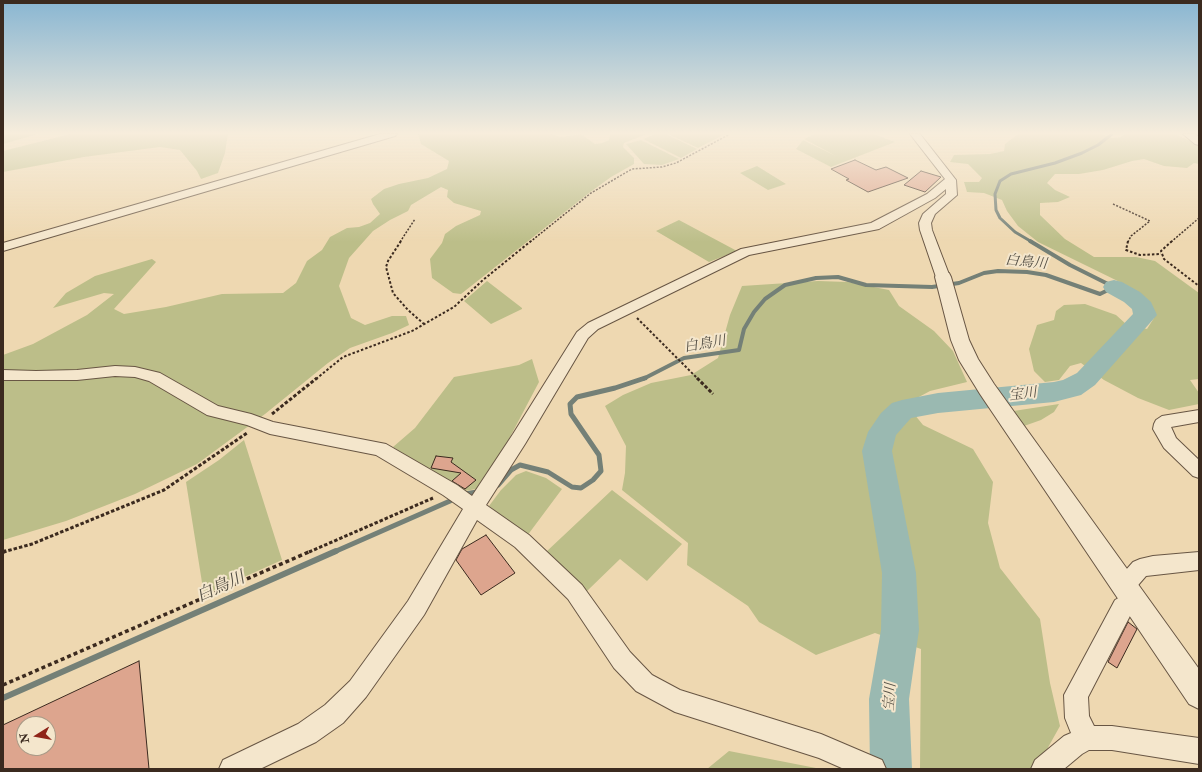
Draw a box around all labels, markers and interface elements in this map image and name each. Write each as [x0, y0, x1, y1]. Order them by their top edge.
water label: 白鳥川 [1004, 252, 1048, 274]
water label: 白鳥川 [683, 333, 727, 357]
water label: 宝川 [1008, 385, 1038, 405]
water label: 白鳥川 [194, 568, 248, 608]
water label: 宝川 [882, 682, 900, 712]
north arrow [16, 716, 56, 756]
text: N [17, 732, 32, 744]

